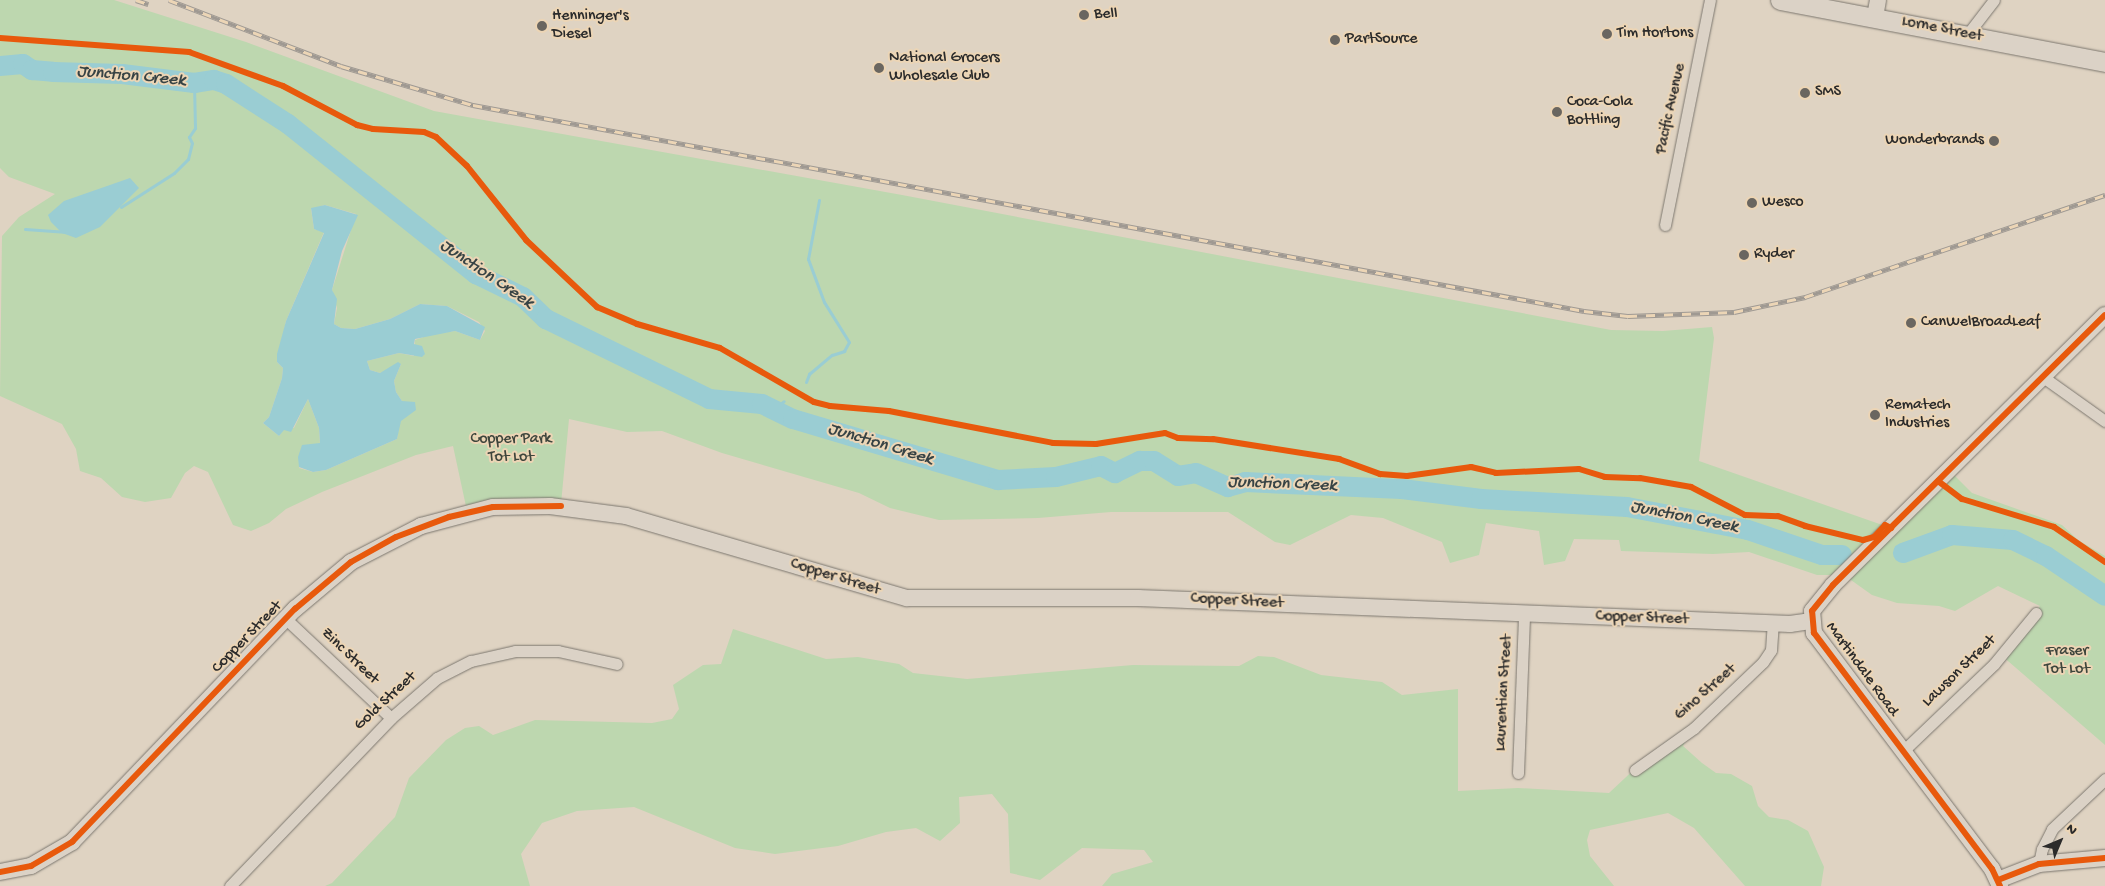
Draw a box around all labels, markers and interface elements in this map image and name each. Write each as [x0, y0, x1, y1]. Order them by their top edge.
place label: Bell [1094, 5, 1117, 25]
place label: Henninger's Diesel [552, 7, 629, 45]
marker: Bell [1078, 9, 1090, 21]
street label: Lorne Street [1900, 13, 1984, 47]
marker: Henninger's Diesel [536, 20, 548, 32]
place label: Tim Hortons [1617, 24, 1693, 44]
marker: Tim Hortons [1601, 28, 1613, 40]
place label: PartSource [1345, 30, 1418, 50]
marker: PartSource [1329, 34, 1341, 46]
place label: National Grocers Wholesale Club [889, 49, 1000, 87]
water label: Junction Creek [76, 62, 186, 92]
marker: National Grocers Wholesale Club [873, 62, 885, 74]
street label: Pacific Avenue [1653, 62, 1691, 156]
place label: SMS [1815, 83, 1841, 103]
marker: SMS [1799, 87, 1811, 99]
place label: Coca-Cola Bottling [1567, 93, 1633, 131]
marker: Coca-Cola Bottling [1551, 106, 1563, 118]
place label: Wonderbrands [1885, 131, 1984, 151]
marker: Wonderbrands [1988, 135, 2000, 147]
place label: Wesco [1762, 193, 1803, 213]
marker: Wesco [1746, 197, 1758, 209]
water label: Junction Creek [435, 236, 537, 314]
place label: Ryder [1754, 245, 1794, 265]
marker: Ryder [1738, 249, 1750, 261]
place label: CanWelBroadLeaf [1921, 313, 2040, 333]
marker: CanWelBroadLeaf [1905, 317, 1917, 329]
place label: Rematech Industries [1885, 396, 1951, 434]
marker: Rematech Industries [1869, 409, 1881, 421]
water label: Junction Creek [825, 419, 935, 471]
park label: Copper Park Tot Lot [471, 430, 551, 468]
water label: Junction Creek [1227, 472, 1337, 498]
water label: Junction Creek [1629, 497, 1739, 539]
street label: Copper Street [788, 555, 882, 601]
street label: Copper Street [1190, 590, 1284, 614]
street label: Copper Street [209, 598, 287, 678]
street label: Copper Street [1595, 608, 1689, 630]
street label: Martindale Road [1820, 619, 1902, 721]
street label: Zinc Street [316, 625, 382, 689]
street label: Lawson Street [1919, 632, 2001, 712]
street label: Laurentian Street [1492, 634, 1518, 752]
park label: Fraser Tot Lot [2044, 642, 2090, 680]
street label: Gino Street [1671, 660, 1741, 726]
street label: Gold Street [351, 668, 421, 736]
north arrow [2035, 816, 2085, 866]
text: N [2062, 821, 2080, 839]

